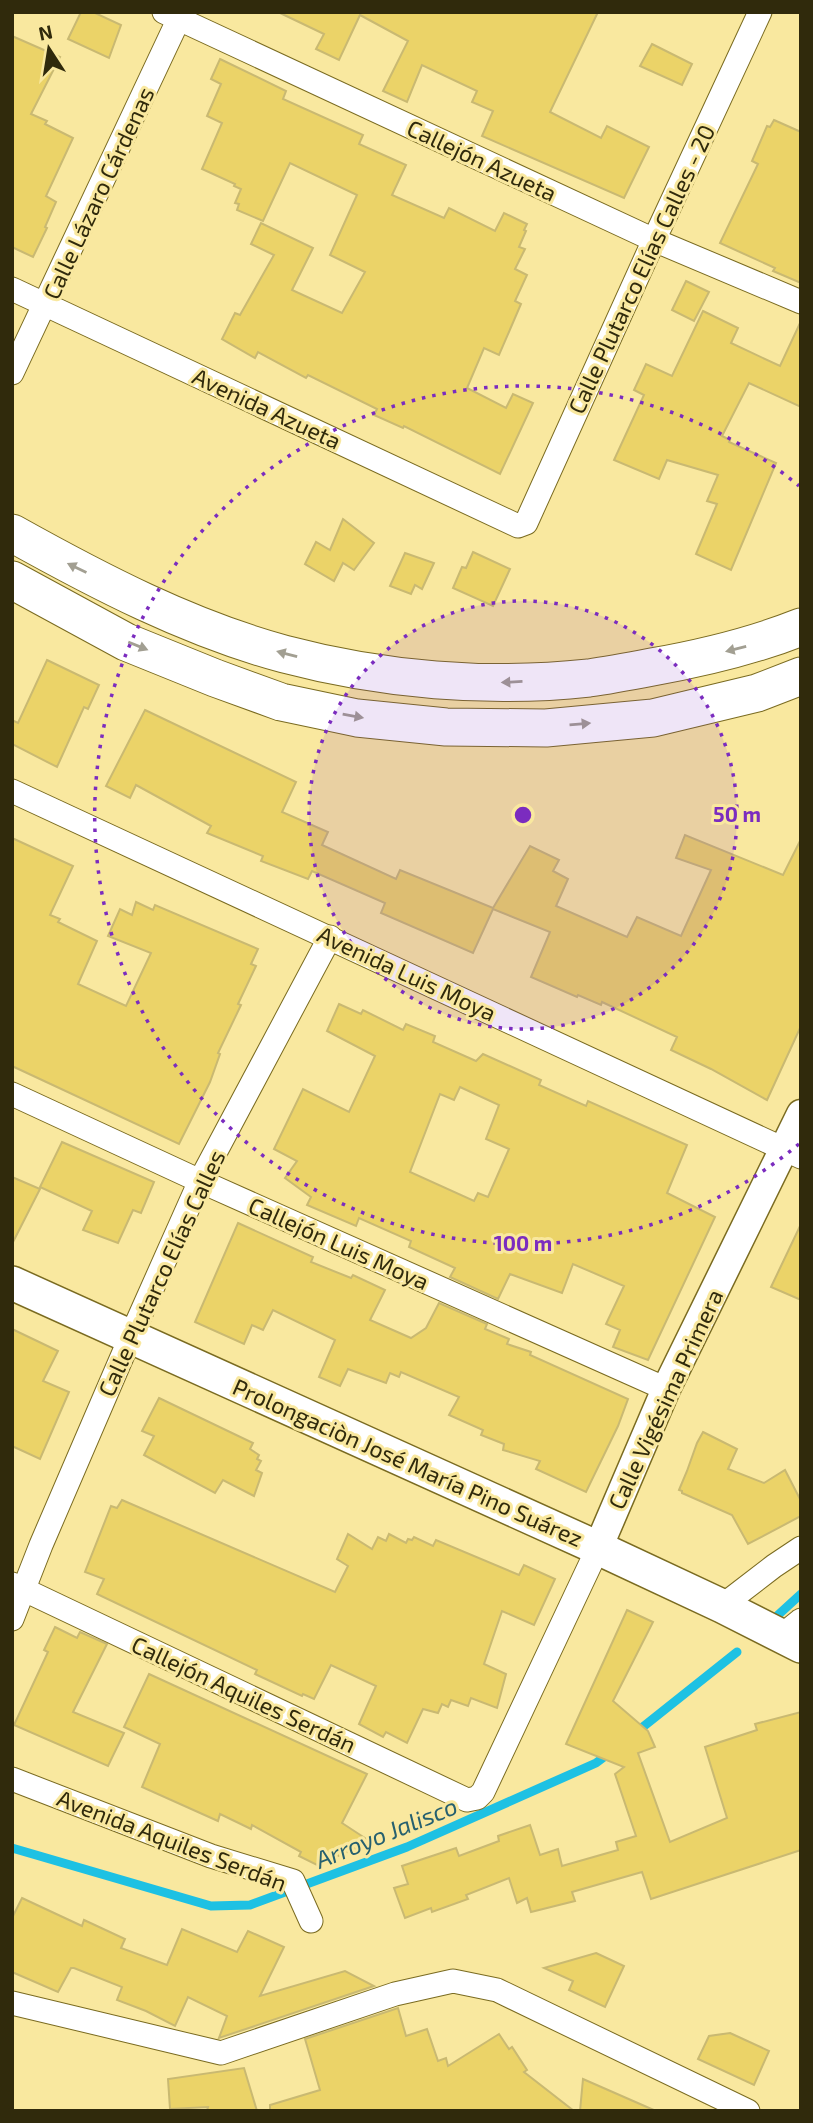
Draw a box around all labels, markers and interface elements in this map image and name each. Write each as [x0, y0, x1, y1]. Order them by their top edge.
north arrow [14, 14, 84, 84]
text: N [36, 19, 54, 45]
street label: Calle Lázaro Cárdenas [37, 83, 159, 303]
street label: Callejón Azueta [403, 113, 561, 207]
street label: Calle Plutarco Elías Calles - 20 [562, 120, 720, 418]
street label: Avenida Azueta [188, 361, 346, 455]
one-way arrow [67, 563, 87, 574]
one-way arrow [127, 641, 148, 652]
one-way arrow [725, 644, 747, 655]
one-way arrow [276, 648, 298, 659]
one-way arrow [500, 677, 522, 688]
one-way arrow [342, 711, 364, 722]
one-way arrow [569, 719, 591, 730]
text: 50 m [713, 801, 761, 826]
centre of rings [511, 803, 535, 827]
street label: Avenida Luis Moya [313, 919, 501, 1027]
street label: Calle Plutarco Elías Calles [92, 1146, 230, 1400]
street label: Callejón Luis Moya [245, 1191, 433, 1295]
text: 100 m [494, 1230, 552, 1255]
street label: Calle Vigésima Primera [602, 1285, 728, 1513]
street label: Prolongaciòn José María Pino Suárez [229, 1372, 587, 1552]
street label: Callejón Aquiles Serdán [127, 1630, 361, 1758]
street label: Avenida Aquiles Serdán [53, 1783, 291, 1897]
water label: Arroyo Jalisco [310, 1790, 461, 1874]

